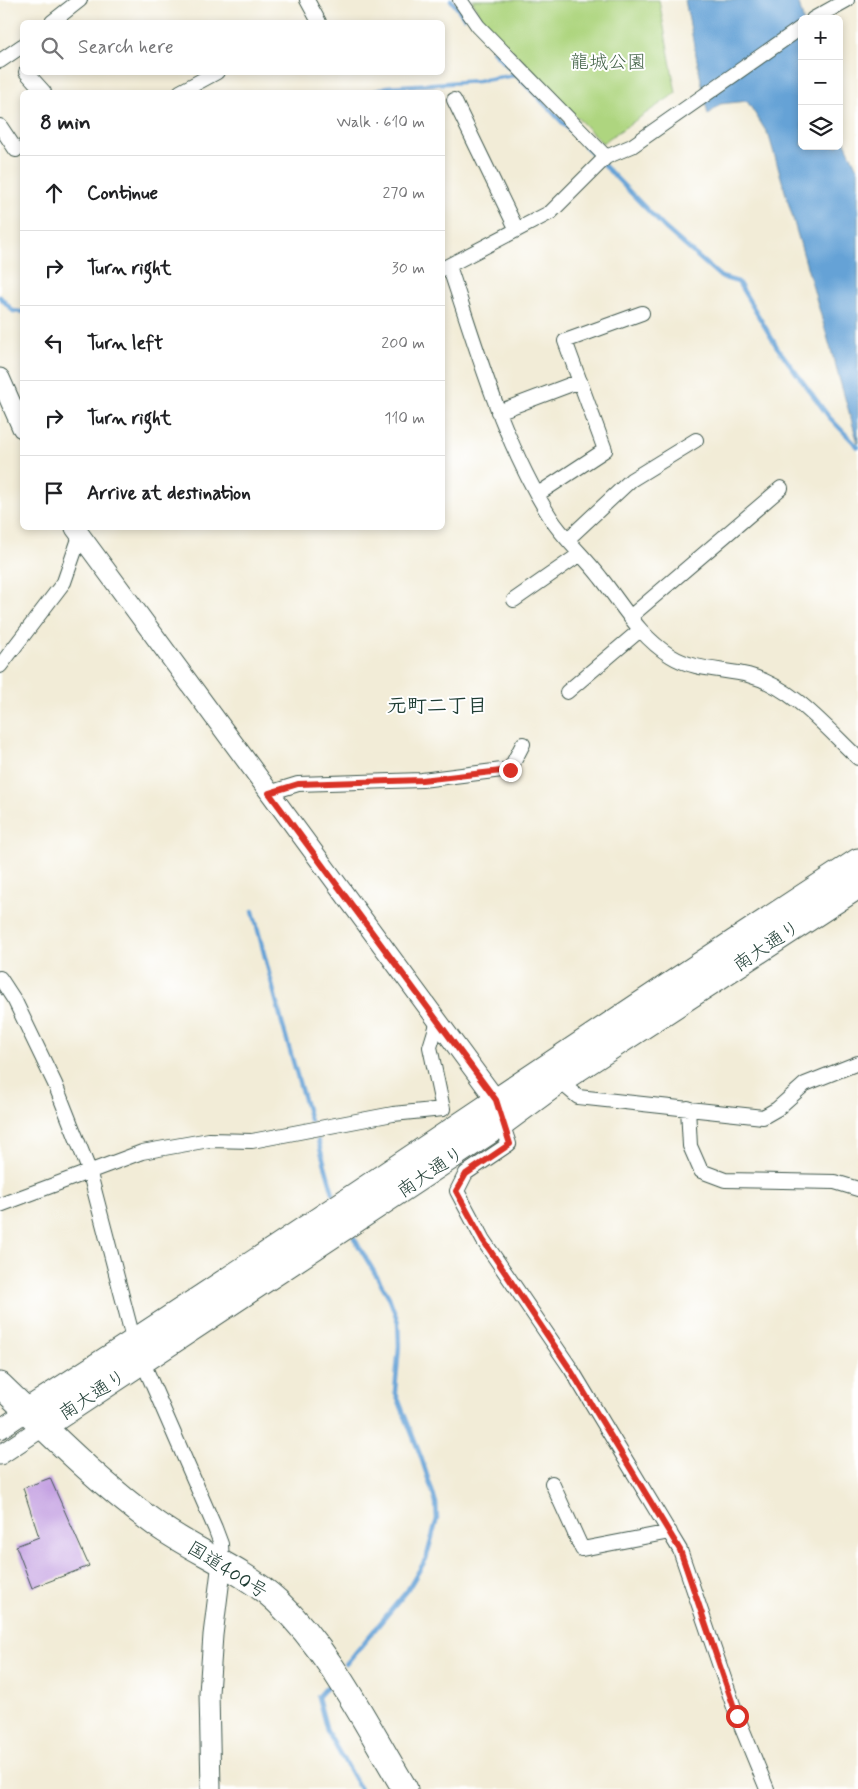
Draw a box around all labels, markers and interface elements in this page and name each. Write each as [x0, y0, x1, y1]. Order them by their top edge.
map controls [798, 15, 843, 150]
button: + [798, 15, 843, 60]
search box [20, 20, 445, 75]
icon: search [38, 34, 66, 62]
text: Search here [78, 35, 174, 60]
park label: 龍城公園 [570, 50, 646, 75]
button: − [798, 60, 843, 105]
button: layers [798, 105, 843, 150]
text: 8 min [40, 109, 91, 137]
text: Walk · 610 m [336, 112, 425, 133]
icon: ahead [40, 179, 68, 207]
text: Continue [87, 181, 158, 206]
text: 270 m [382, 183, 425, 204]
icon: right [40, 254, 68, 282]
text: Turn right [87, 256, 171, 281]
text: 30 m [392, 258, 425, 279]
icon: left [40, 329, 68, 357]
text: Turn left [87, 331, 163, 356]
text: 200 m [381, 333, 425, 354]
icon: right [40, 404, 68, 432]
text: Turn right [87, 406, 171, 431]
text: 110 m [384, 408, 425, 429]
icon: arrive [40, 479, 68, 507]
text: Arrive at destination [87, 481, 251, 506]
district label: 元町二丁目 [387, 693, 487, 720]
route end [499, 759, 522, 782]
street label: 南大通り [728, 915, 805, 978]
street label: 南大通り [392, 1141, 469, 1204]
street label: 南大通り [54, 1364, 132, 1426]
street label: 国道400号 [182, 1536, 272, 1605]
route start [726, 1705, 749, 1728]

